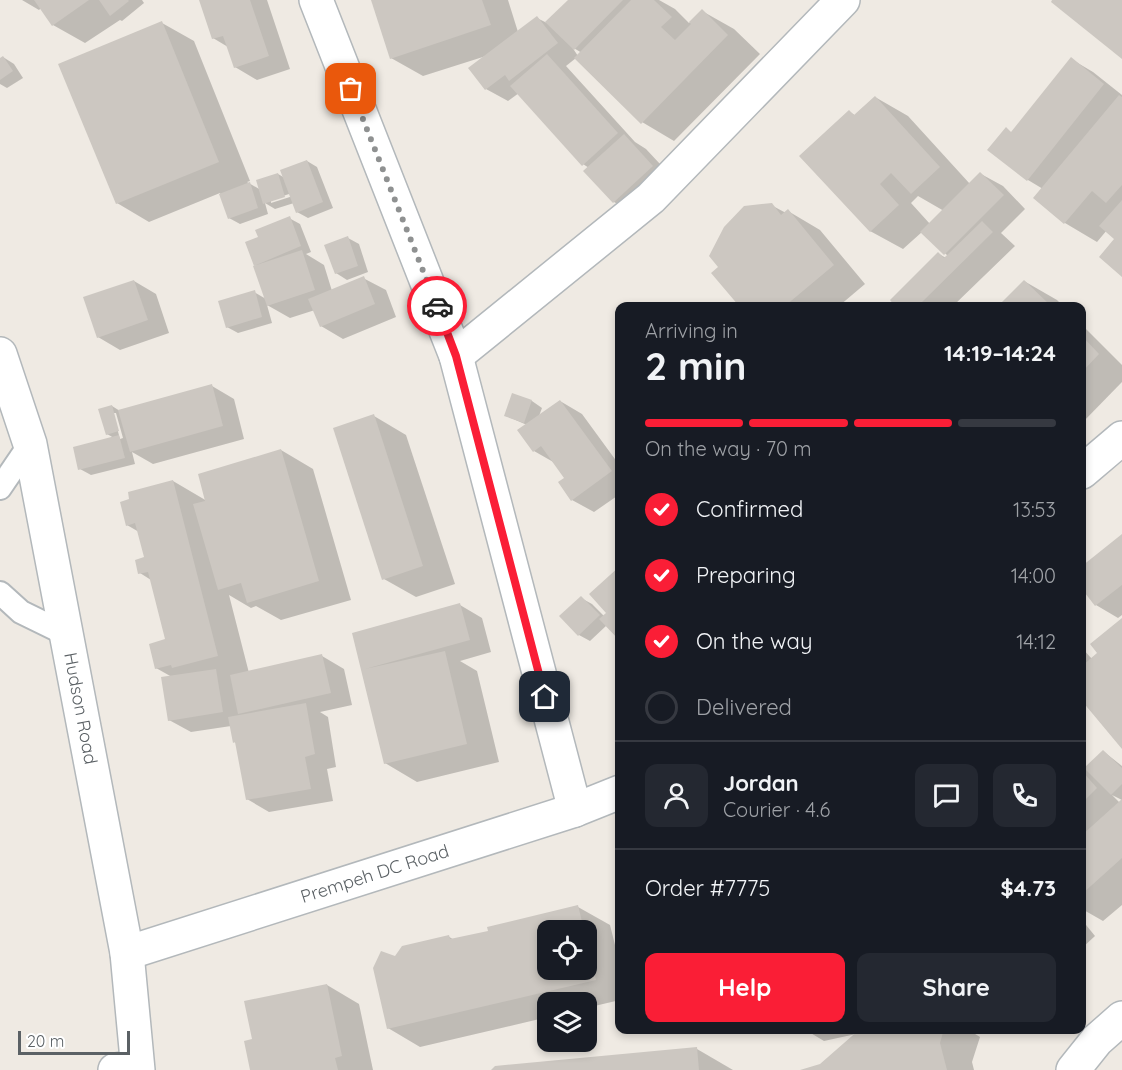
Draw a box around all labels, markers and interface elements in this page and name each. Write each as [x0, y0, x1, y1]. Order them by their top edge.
pin [325, 63, 376, 114]
icon: bag [334, 72, 367, 105]
courier [407, 276, 467, 336]
icon: car [421, 290, 454, 323]
text: Arriving in [645, 318, 738, 343]
text: 14:19–14:24 [944, 339, 1056, 367]
text: 2 min [645, 341, 747, 390]
text: On the way · 70 m [645, 436, 812, 461]
icon: check [645, 493, 678, 526]
text: Confirmed [696, 495, 803, 523]
text: 13:53 [1013, 497, 1056, 522]
icon: check [645, 559, 678, 592]
text: Preparing [696, 561, 796, 589]
text: 14:00 [1011, 563, 1056, 588]
icon: check [645, 625, 678, 658]
text: On the way [696, 627, 812, 655]
text: 14:12 [1016, 629, 1056, 654]
street label: Hudson Road [59, 650, 103, 766]
pin [519, 671, 570, 722]
icon: home [528, 680, 561, 713]
text: Delivered [696, 693, 792, 721]
button: person [645, 764, 708, 827]
button: chat [915, 764, 978, 827]
button: phone [993, 764, 1056, 827]
text: Jordan [723, 769, 799, 797]
text: Courier · 4.6 [723, 797, 830, 822]
street label: Prempeh DC Road [297, 839, 452, 908]
text: Order #7775 [645, 874, 770, 902]
text: $4.73 [1001, 874, 1056, 902]
map controls [537, 920, 597, 1052]
button: locate [537, 920, 597, 980]
button: Help [645, 953, 845, 1022]
button: Share [857, 953, 1056, 1022]
button: layers [537, 992, 597, 1052]
scale bar [18, 1028, 130, 1056]
text: 20 m [27, 1031, 64, 1051]

